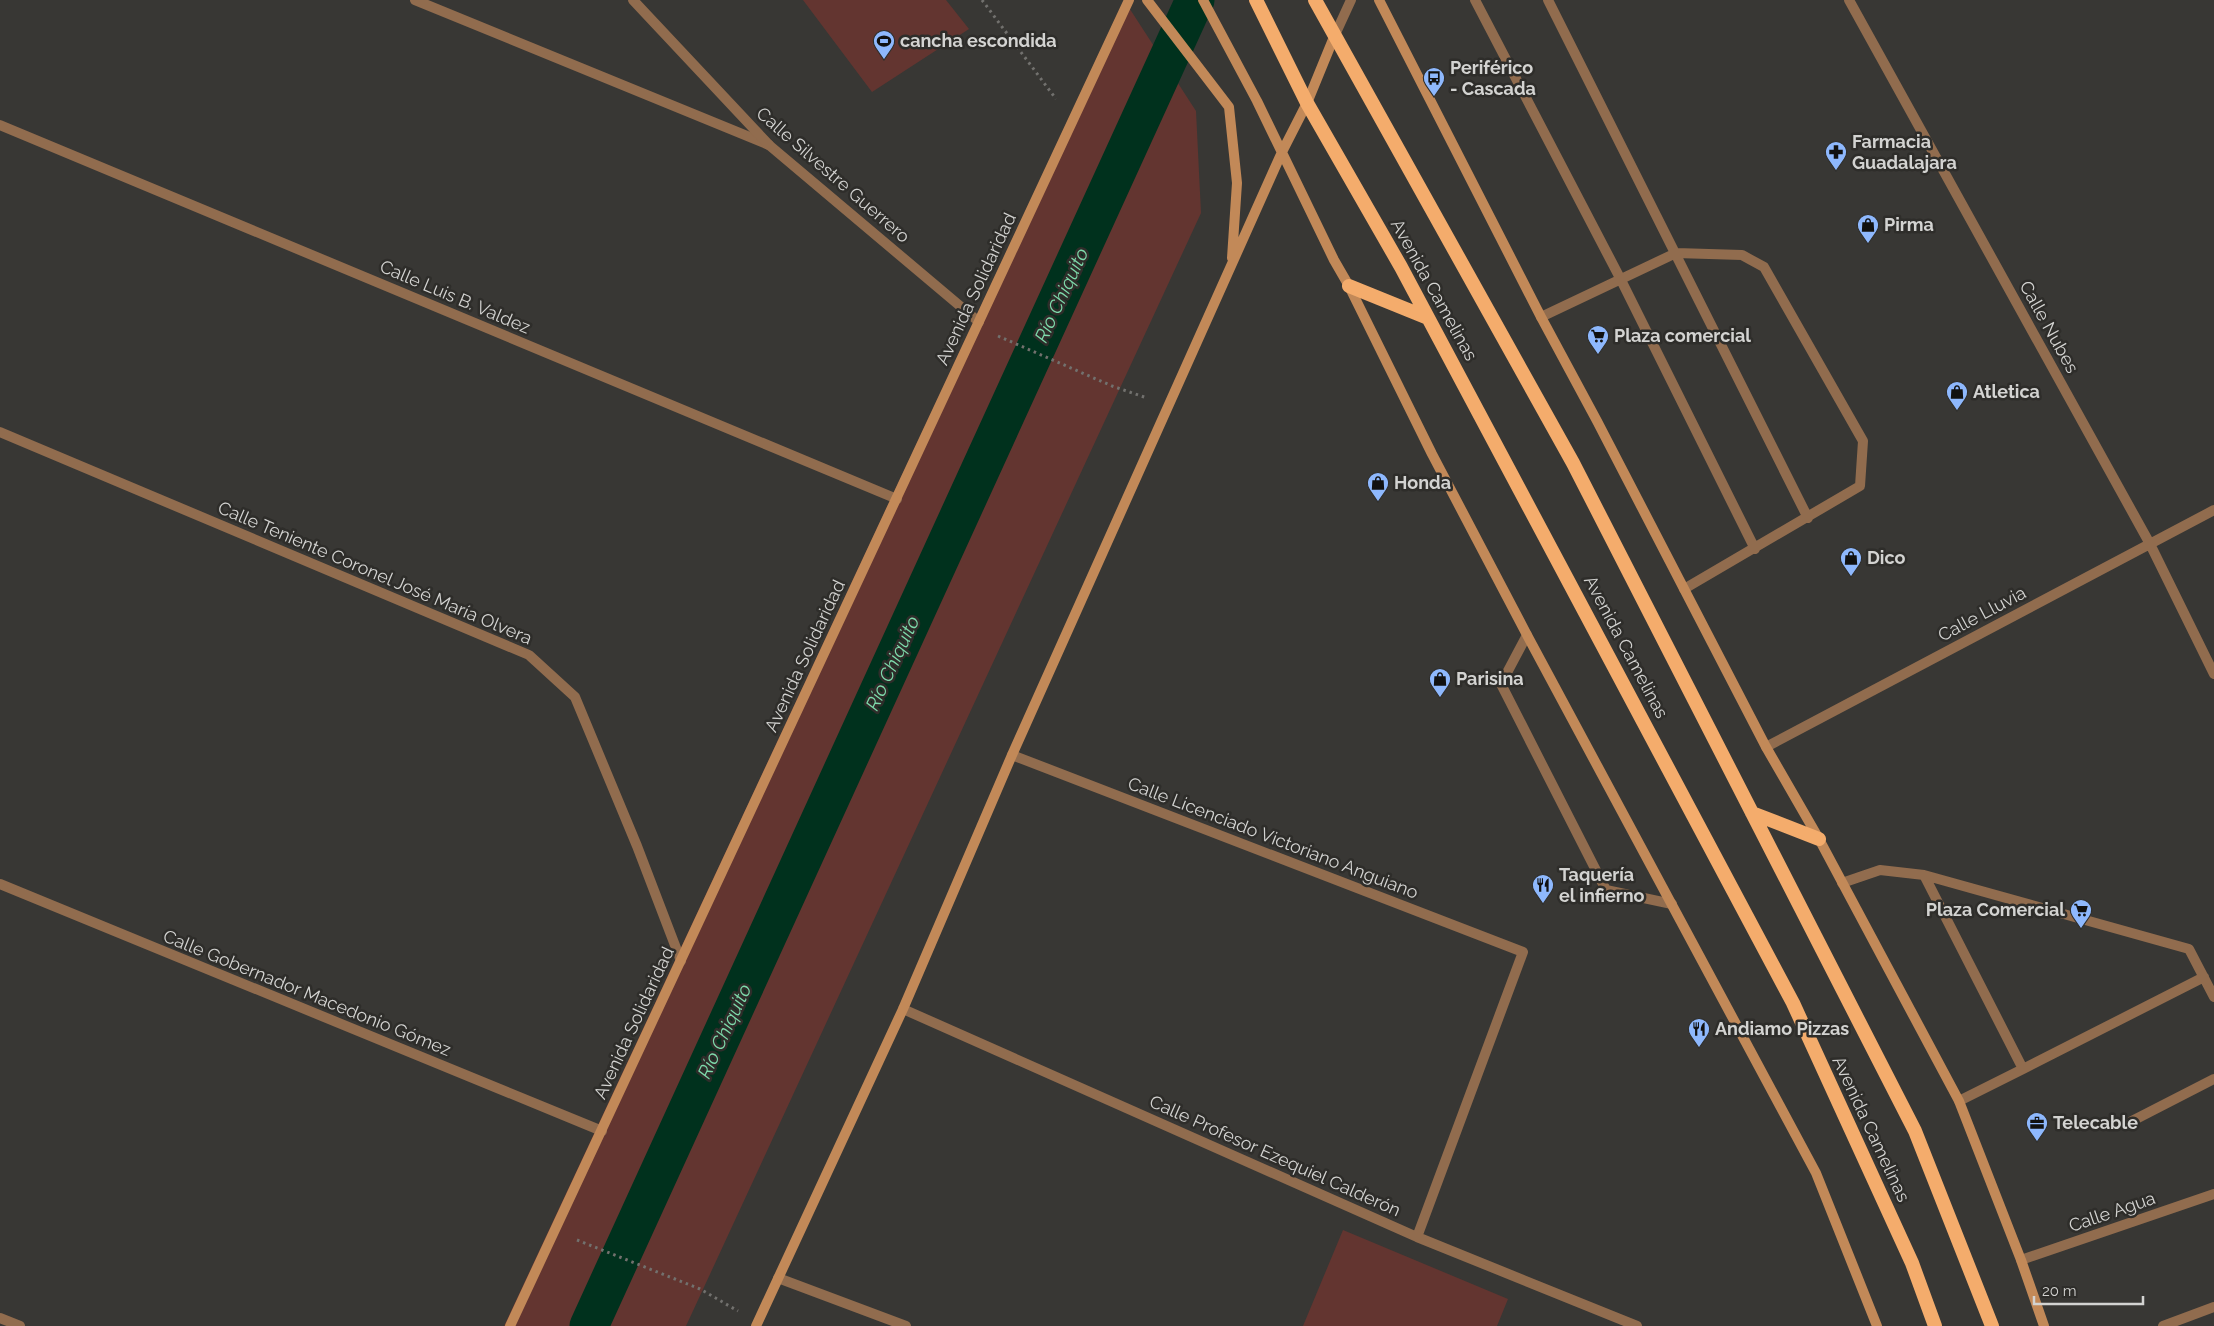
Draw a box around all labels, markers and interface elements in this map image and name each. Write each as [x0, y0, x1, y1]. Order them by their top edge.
sports icon: cancha escondida [872, 29, 896, 60]
place label: cancha escondida [900, 30, 1057, 51]
place label: Periférico - Cascada [1450, 57, 1536, 99]
bus stop icon: Periférico - Cascada [1422, 66, 1446, 97]
street label: Calle Silvestre Guerrero [752, 102, 914, 247]
place label: Farmacia Guadalajara [1852, 131, 1957, 173]
pharmacy icon: Farmacia Guadalajara [1824, 140, 1848, 171]
street label: Avenida Solidaridad [931, 209, 1020, 368]
shop icon: Pirma [1856, 213, 1880, 244]
place label: Pirma [1884, 214, 1934, 235]
street label: Avenida Camelinas [1387, 215, 1482, 364]
water label: Río Chiquito [1030, 244, 1092, 346]
street label: Calle Luis B. Valdez [377, 255, 534, 338]
street label: Calle Nubes [2016, 277, 2084, 377]
supermarket icon: Plaza comercial [1586, 324, 1610, 355]
place label: Plaza comercial [1614, 325, 1751, 346]
shop icon: Atletica [1945, 380, 1969, 411]
place label: Atletica [1973, 381, 2040, 402]
shop icon: Honda [1366, 471, 1390, 502]
place label: Honda [1394, 472, 1451, 493]
street label: Calle Teniente Coronel José María Olvera [215, 497, 535, 648]
shop icon: Dico [1839, 546, 1863, 577]
place label: Dico [1867, 547, 1905, 568]
street label: Avenida Camelinas [1580, 572, 1673, 722]
street label: Avenida Solidaridad [760, 576, 849, 735]
street label: Calle Lluvia [1934, 582, 2029, 645]
water label: Río Chiquito [861, 612, 923, 714]
shop icon: Parisina [1428, 667, 1452, 698]
place label: Parisina [1456, 668, 1524, 689]
street label: Calle Licenciado Victoriano Anguiano [1125, 772, 1422, 903]
place label: Taquería el infierno [1559, 864, 1645, 906]
restaurant icon: Taquería el infierno [1531, 873, 1555, 904]
supermarket icon: Plaza Comercial [2069, 898, 2093, 929]
place label: Plaza Comercial [1926, 899, 2065, 920]
street label: Calle Gobernador Macedonio Gómez [160, 925, 454, 1060]
street label: Avenida Solidaridad [589, 943, 678, 1102]
water label: Río Chiquito [693, 980, 755, 1082]
restaurant icon: Andiamo Pizzas [1687, 1017, 1711, 1048]
place label: Andiamo Pizzas [1715, 1018, 1849, 1039]
street label: Avenida Camelinas [1828, 1053, 1915, 1205]
street label: Calle Profesor Ezequiel Calderón [1146, 1091, 1404, 1221]
office icon: Telecable [2025, 1111, 2049, 1142]
place label: Telecable [2053, 1112, 2138, 1133]
street label: Calle Agua [2066, 1187, 2158, 1236]
scale bar [2034, 1274, 2143, 1306]
text: 20 m [2042, 1282, 2077, 1300]

